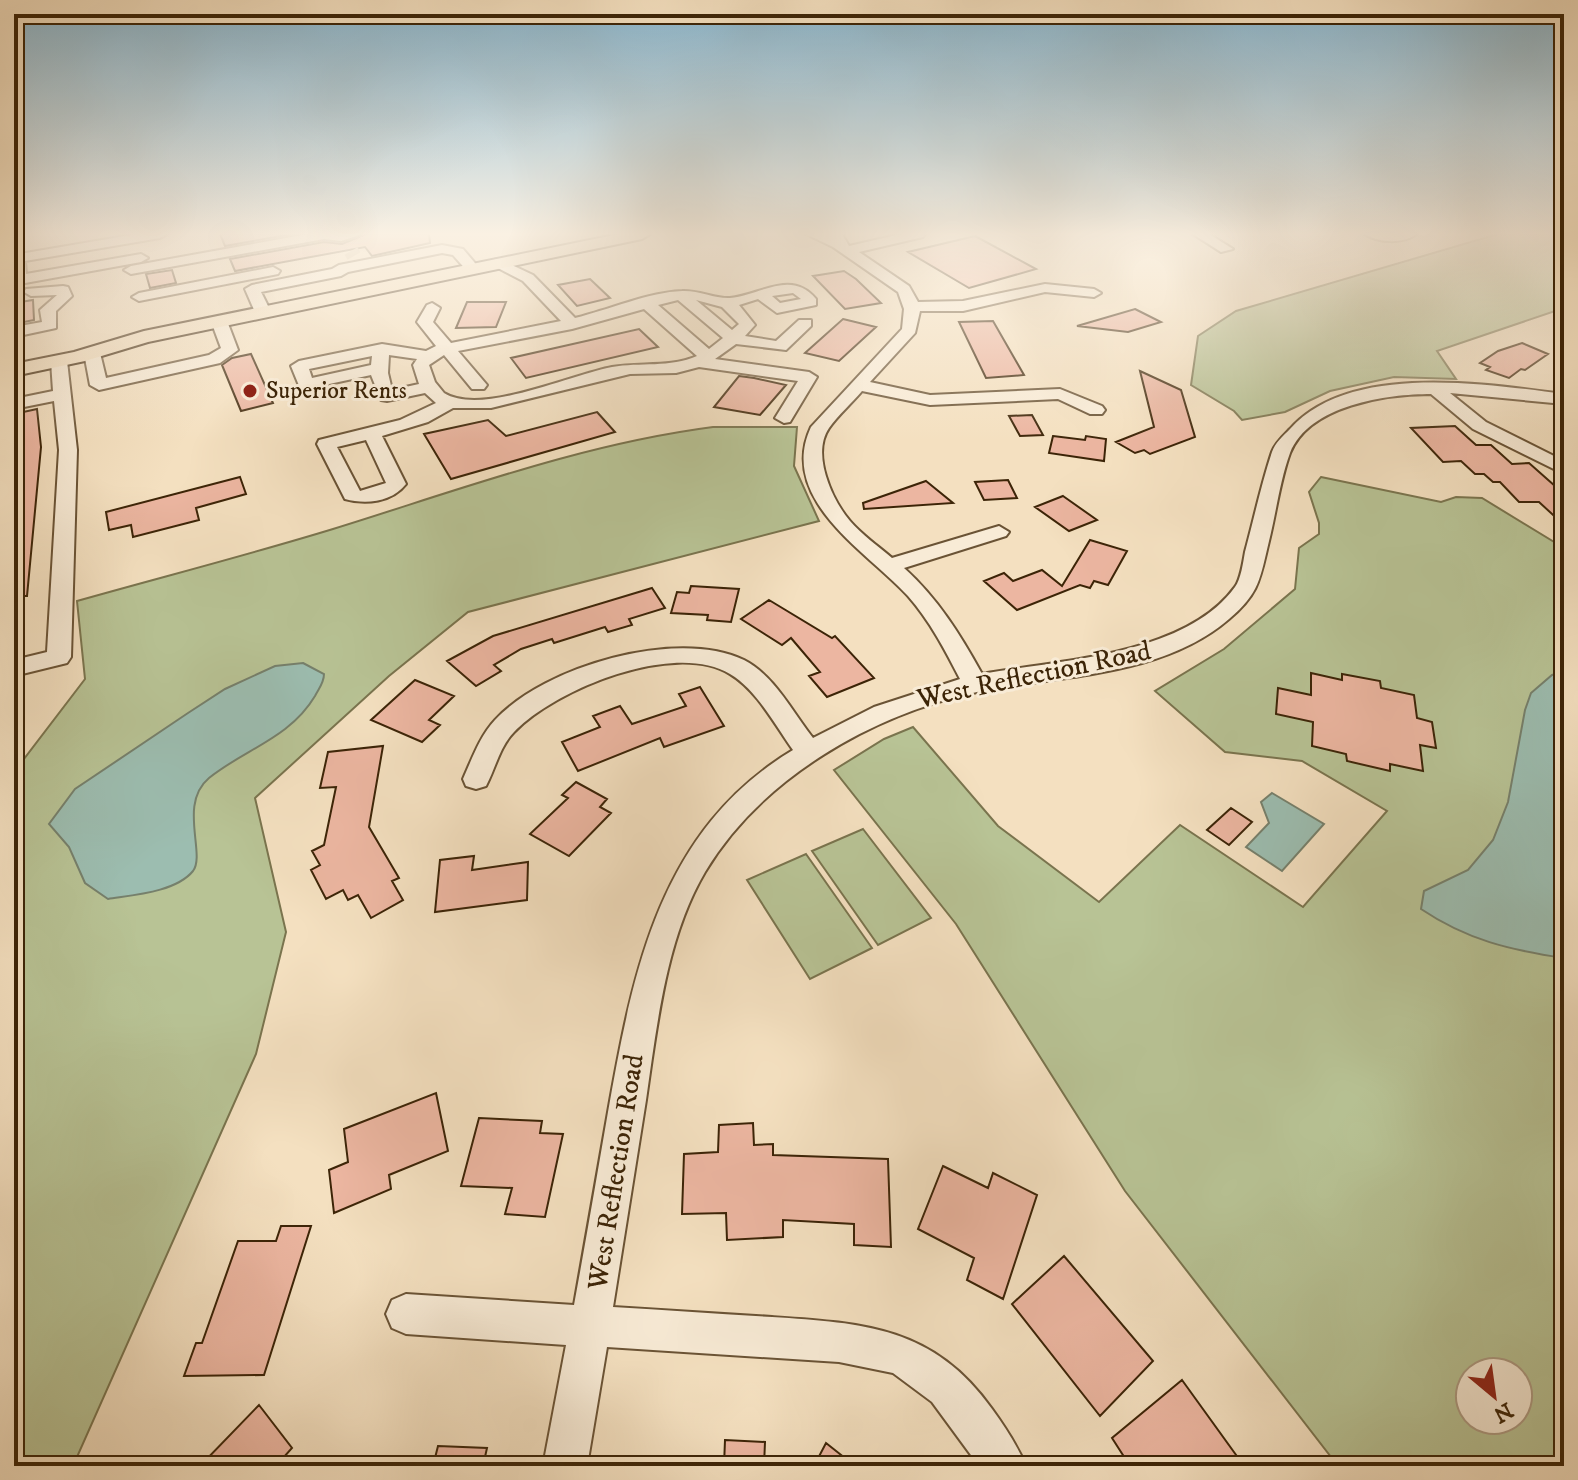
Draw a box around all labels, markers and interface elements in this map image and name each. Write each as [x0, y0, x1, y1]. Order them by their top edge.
place label: Superior Rents [266, 376, 407, 406]
marker: Superior Rents [241, 382, 259, 400]
street label: West Reflection Road [913, 633, 1154, 717]
street label: West Reflection Road [580, 1052, 652, 1293]
north arrow [1454, 1356, 1534, 1436]
text: N [1489, 1396, 1517, 1428]

